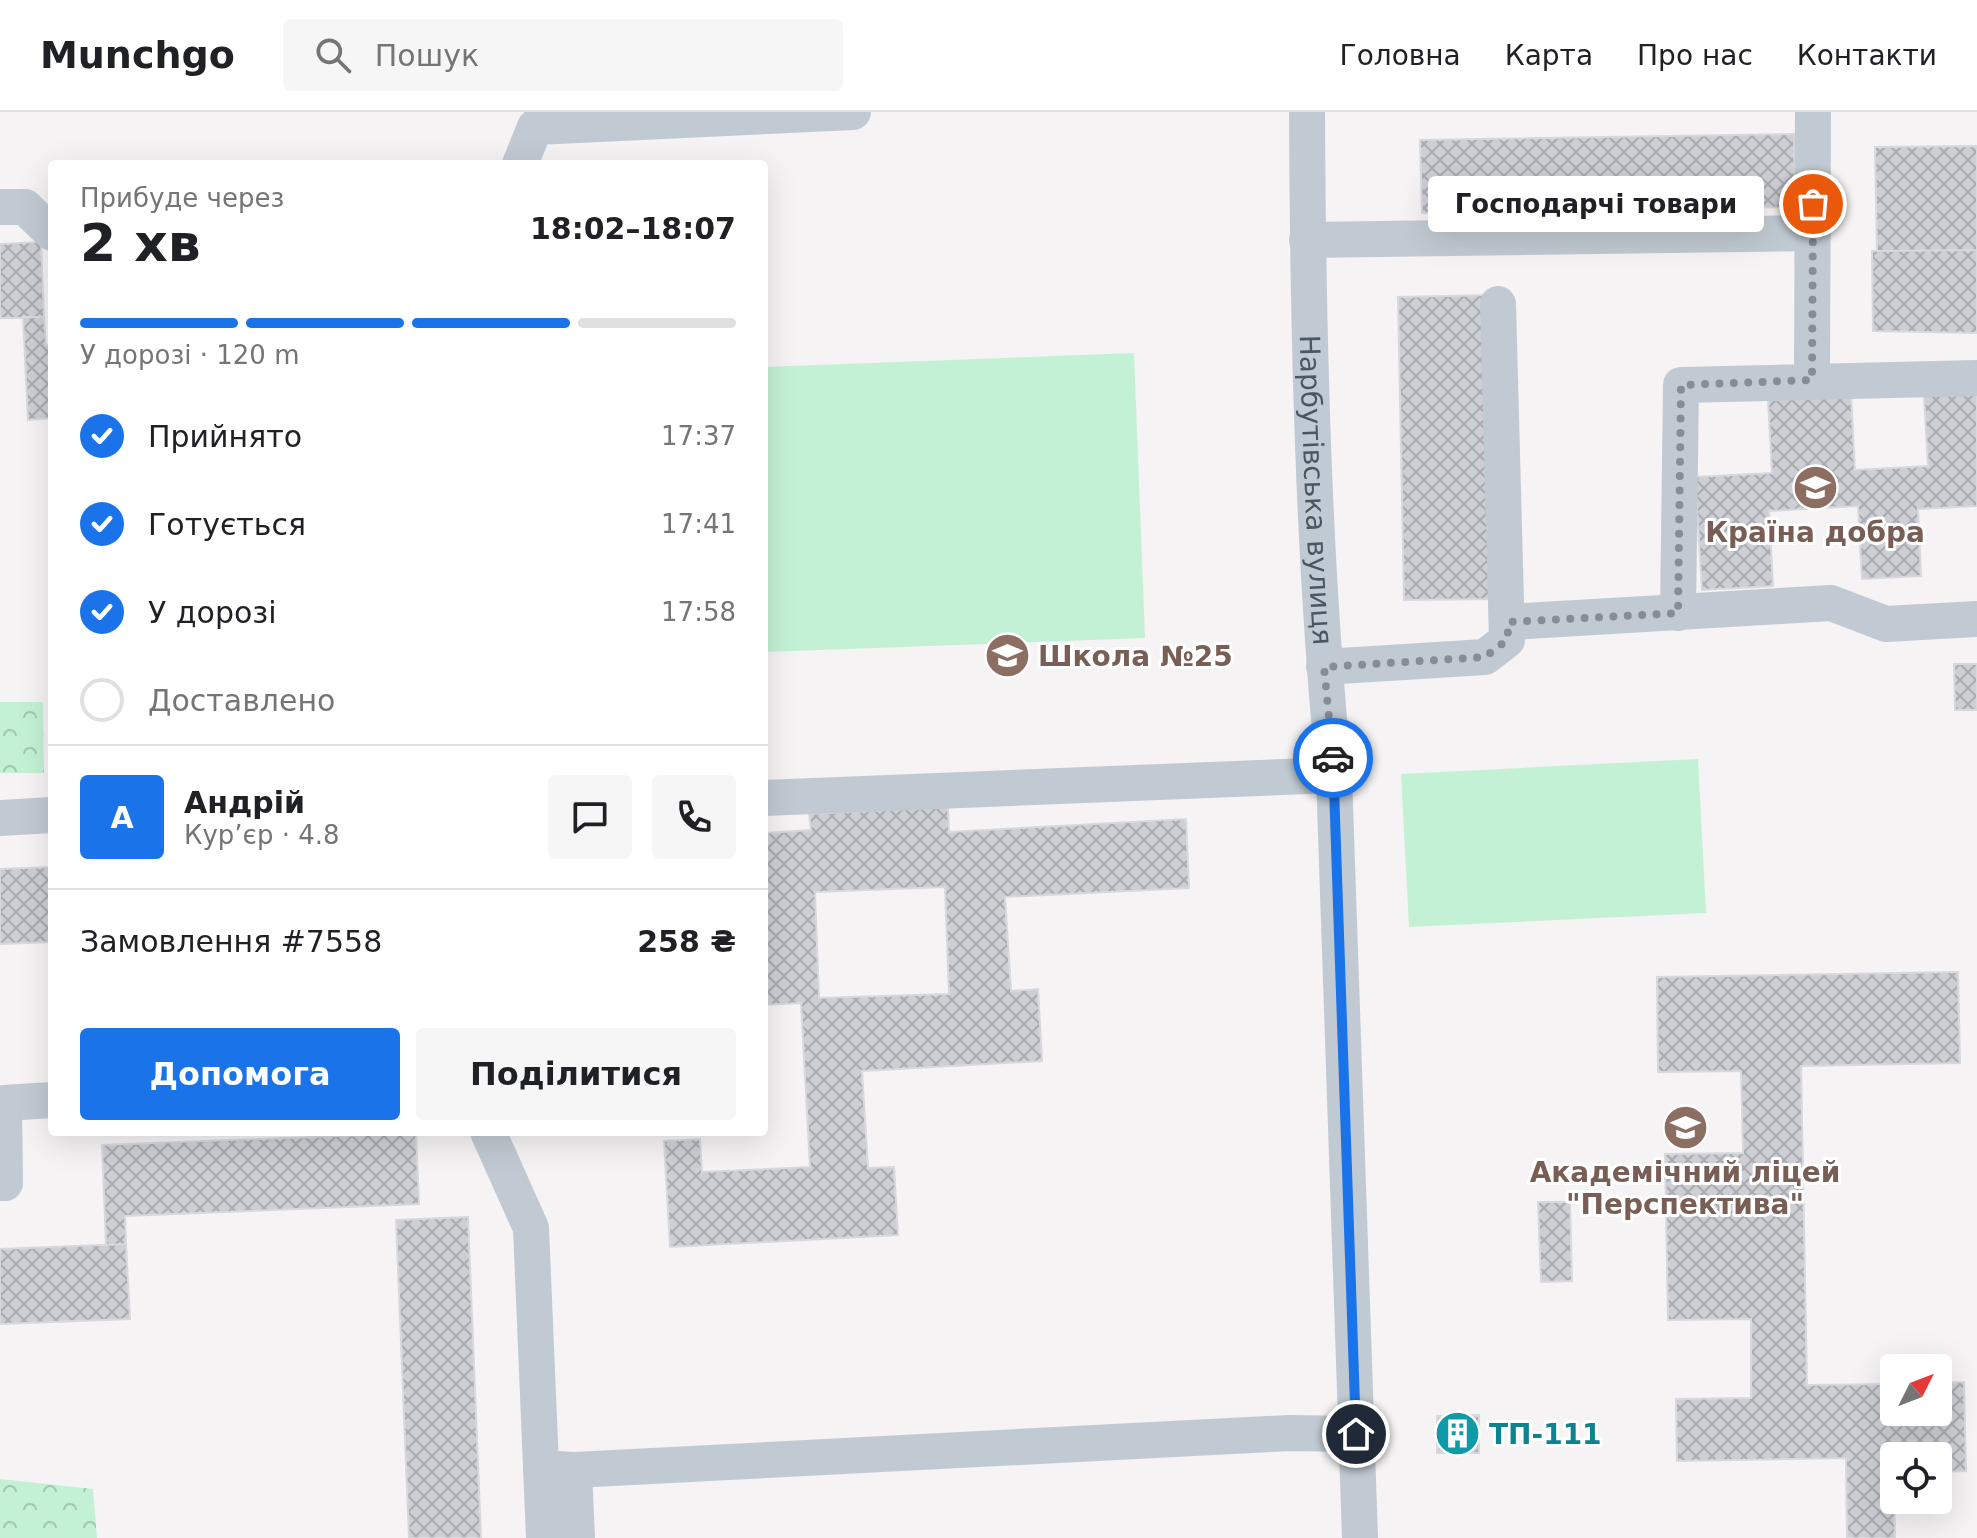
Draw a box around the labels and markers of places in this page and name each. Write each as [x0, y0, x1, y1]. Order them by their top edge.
pin [1779, 170, 1847, 238]
callout: Господарчі товари [1429, 176, 1765, 232]
school or university icon: Країна добра [1791, 464, 1839, 512]
place label: Країна добра [1705, 516, 1925, 549]
school or university icon: Школа №25 [983, 632, 1031, 680]
place label: Школа №25 [1038, 640, 1233, 673]
school or university icon: Академічний ліцей "Перспектива" [1661, 1104, 1709, 1152]
place label: Академічний ліцей "Перспектива" [1530, 1156, 1840, 1221]
pin [1322, 1400, 1390, 1468]
building icon: ТП-111 [1434, 1410, 1482, 1458]
place label: ТП-111 [1489, 1418, 1602, 1451]

